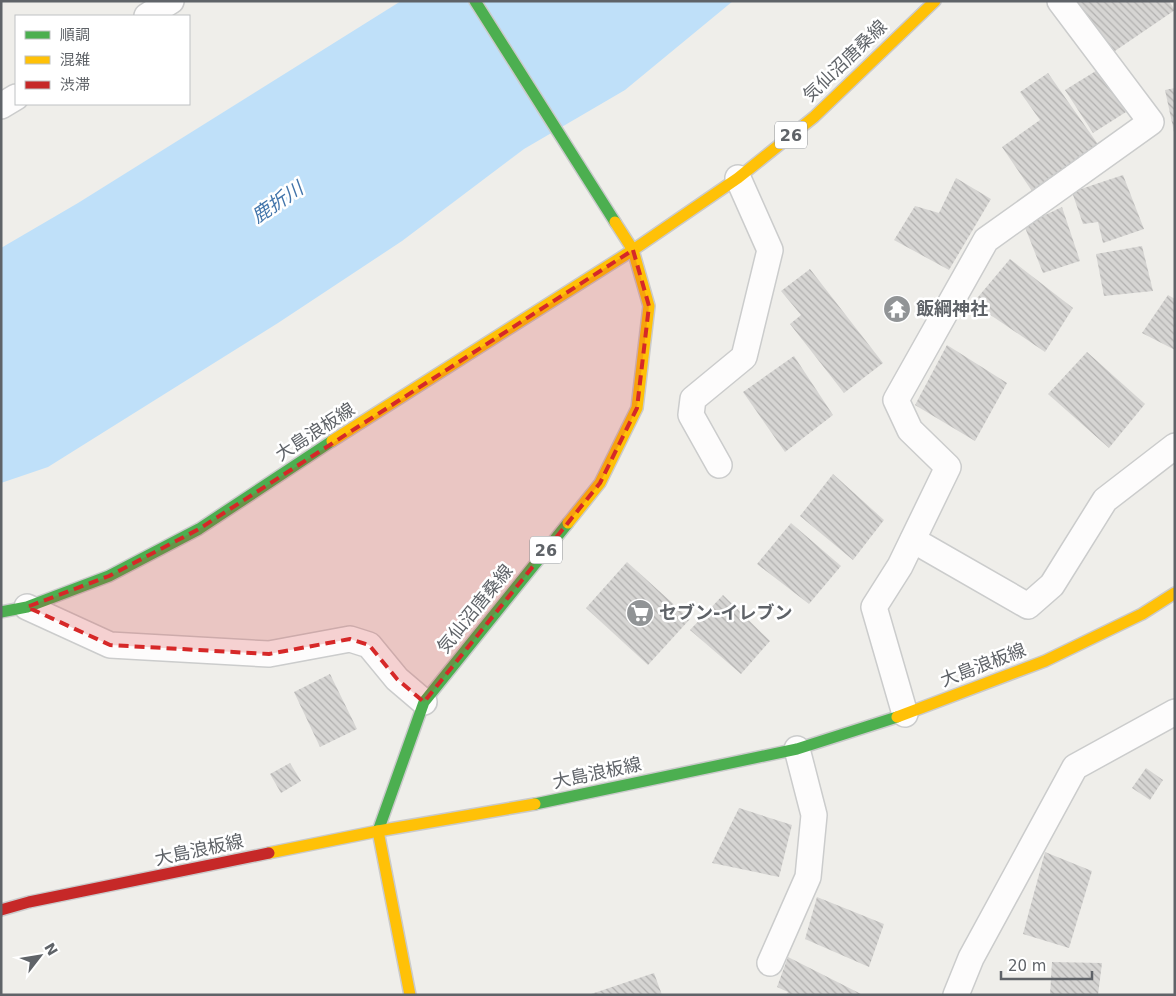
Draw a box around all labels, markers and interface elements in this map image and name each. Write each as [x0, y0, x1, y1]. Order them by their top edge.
legend [15, 15, 190, 105]
street label: 気仙沼唐桑線 [799, 16, 891, 106]
text: 順調 [60, 26, 90, 44]
text: 混雑 [60, 51, 90, 69]
text: 渋滞 [60, 76, 90, 94]
road number: 26 [775, 122, 807, 148]
water label: 鹿折川 [247, 176, 308, 227]
temple icon: 飯綱神社 [882, 294, 912, 324]
place label: 飯綱神社 [916, 298, 988, 319]
street label: 大島浪板線 [271, 398, 358, 465]
road number: 26 [530, 536, 562, 564]
street label: 気仙沼唐桑線 [432, 560, 517, 657]
supermarket icon: セブン-イレブン [625, 598, 655, 628]
place label: セブン-イレブン [659, 602, 792, 623]
street label: 大島浪板線 [937, 639, 1029, 690]
street label: 大島浪板線 [551, 753, 643, 792]
street label: 大島浪板線 [153, 830, 245, 869]
north arrow [15, 931, 65, 981]
text: N [41, 940, 61, 958]
scale bar [1001, 948, 1092, 980]
text: 20 m [1008, 957, 1046, 975]

